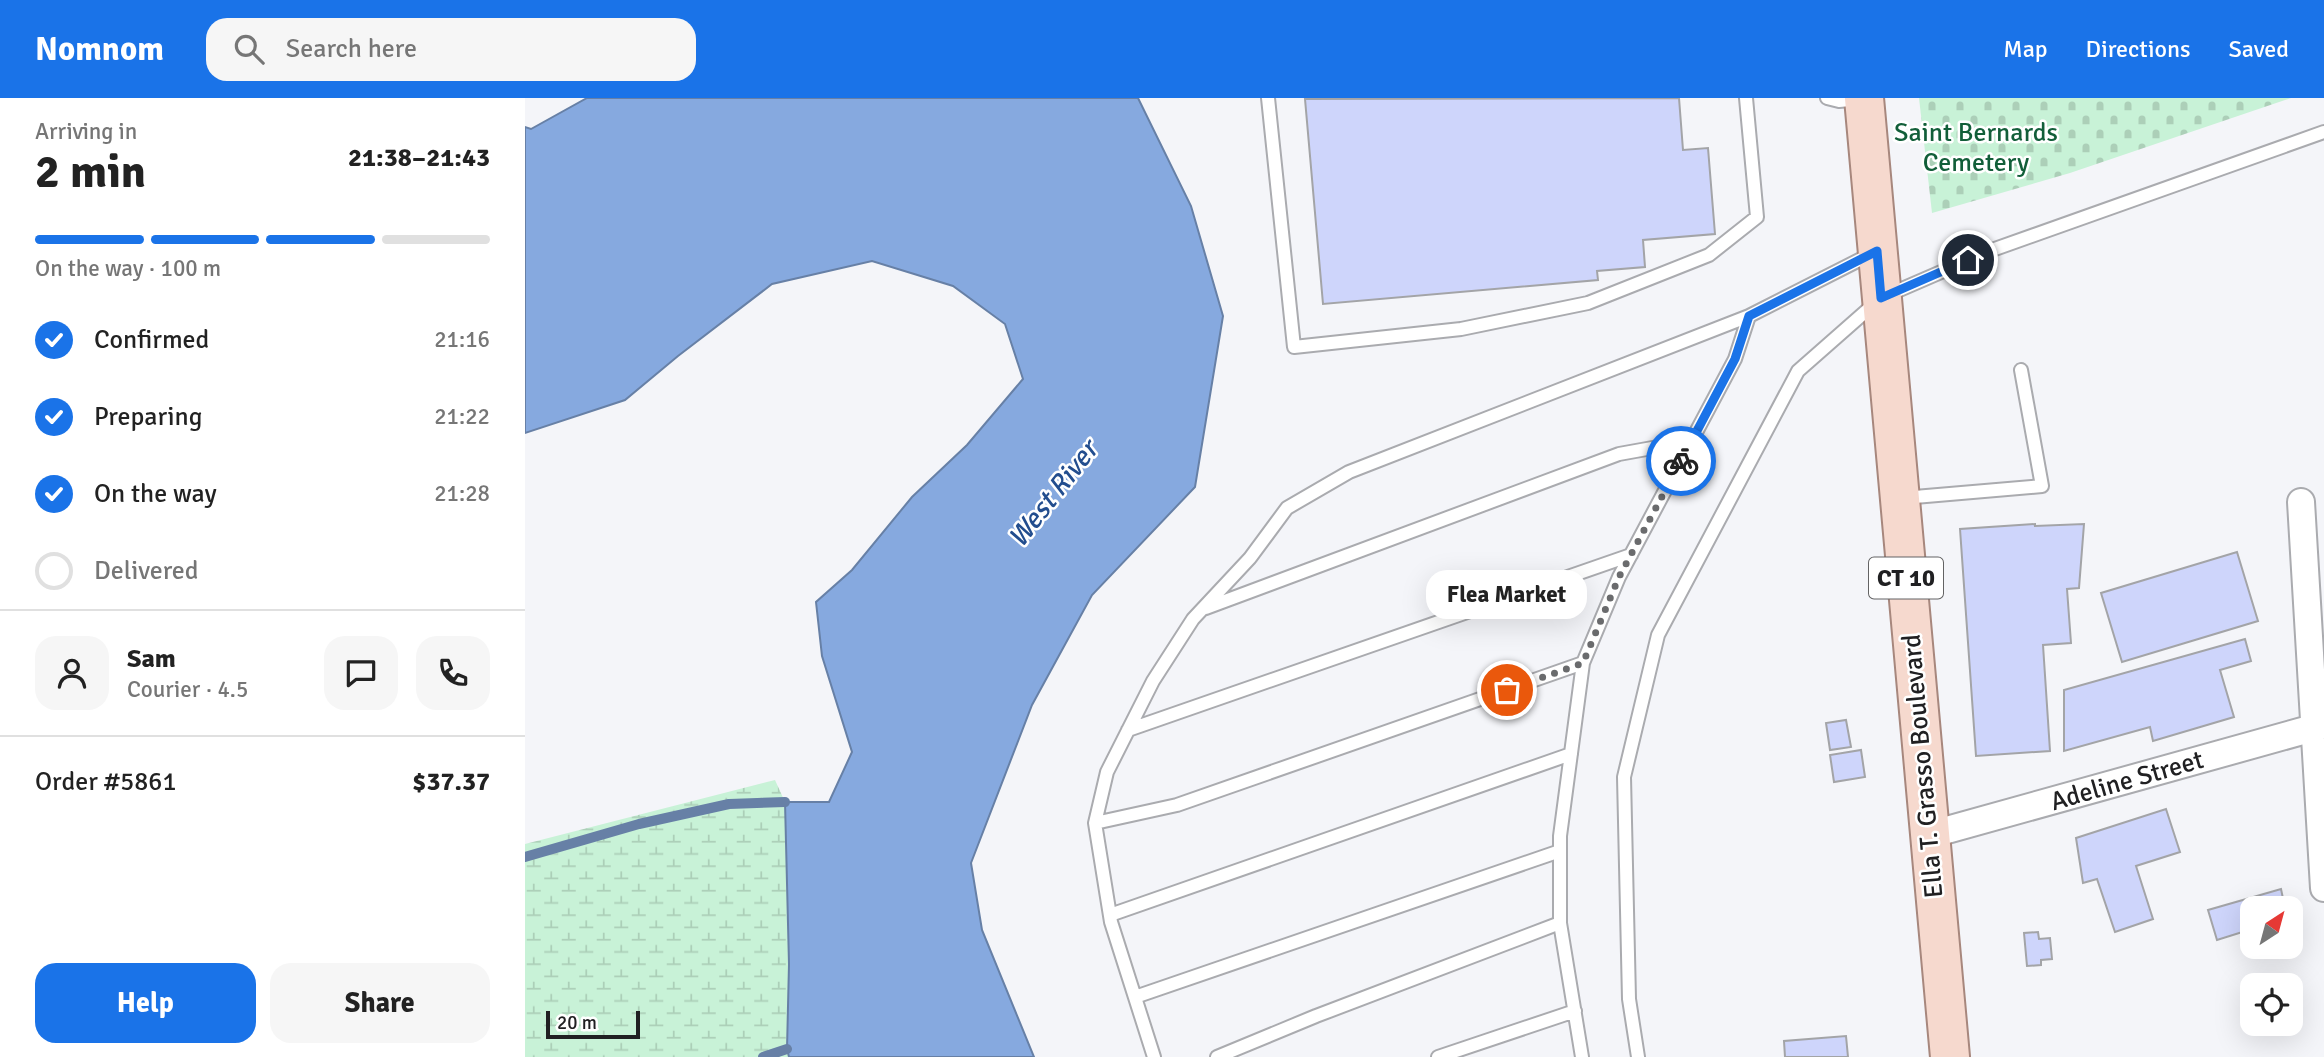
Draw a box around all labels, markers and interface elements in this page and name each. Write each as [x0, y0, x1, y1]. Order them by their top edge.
search box [206, 18, 696, 81]
text: Nomnom [35, 29, 164, 70]
icon: search [230, 30, 268, 68]
text: Search here [286, 33, 417, 65]
text: Map [2003, 34, 2048, 64]
text: Directions [2086, 34, 2191, 64]
text: Saved [2229, 34, 2289, 64]
text: Arriving in [35, 117, 137, 146]
park label: Saint Bernards Cemetery [1894, 117, 2058, 179]
text: 21:38–21:43 [348, 142, 490, 174]
text: 2 min [35, 144, 146, 200]
pin [1938, 230, 1998, 290]
icon: home [1949, 241, 1987, 279]
text: On the way · 100 m [35, 254, 221, 283]
icon: check [35, 321, 73, 359]
text: Confirmed [94, 324, 209, 356]
text: 21:16 [434, 325, 490, 354]
icon: check [35, 398, 73, 436]
text: Preparing [94, 401, 202, 433]
text: 21:22 [434, 402, 490, 431]
courier [1646, 426, 1716, 496]
water label: West River [1001, 431, 1107, 554]
icon: bike [1662, 442, 1700, 480]
icon: check [35, 475, 73, 513]
text: On the way [94, 478, 217, 510]
text: 21:28 [434, 479, 490, 508]
text: Delivered [94, 555, 199, 587]
road number: CT 10 [1869, 558, 1943, 598]
callout: Flea Market [1427, 571, 1587, 620]
text: Flea Market [1447, 580, 1566, 609]
street label: Ella T. Grasso Boulevard [1896, 633, 1950, 899]
button: person [35, 636, 109, 710]
button: chat [324, 636, 398, 710]
button: phone [416, 636, 490, 710]
text: Sam [127, 643, 176, 675]
pin [1477, 660, 1537, 720]
icon: bag [1488, 671, 1526, 709]
text: Courier · 4.5 [127, 675, 248, 704]
street label: Adeline Street [2047, 744, 2207, 818]
text: Order #5861 [35, 766, 176, 798]
text: $37.37 [412, 766, 490, 798]
north arrow [2240, 896, 2303, 959]
map controls [2240, 896, 2303, 1036]
button: Help [35, 963, 256, 1043]
button: Share [270, 963, 490, 1043]
button: locate [2240, 973, 2303, 1036]
scale bar [546, 1008, 641, 1040]
text: 20 m [557, 1011, 597, 1035]

